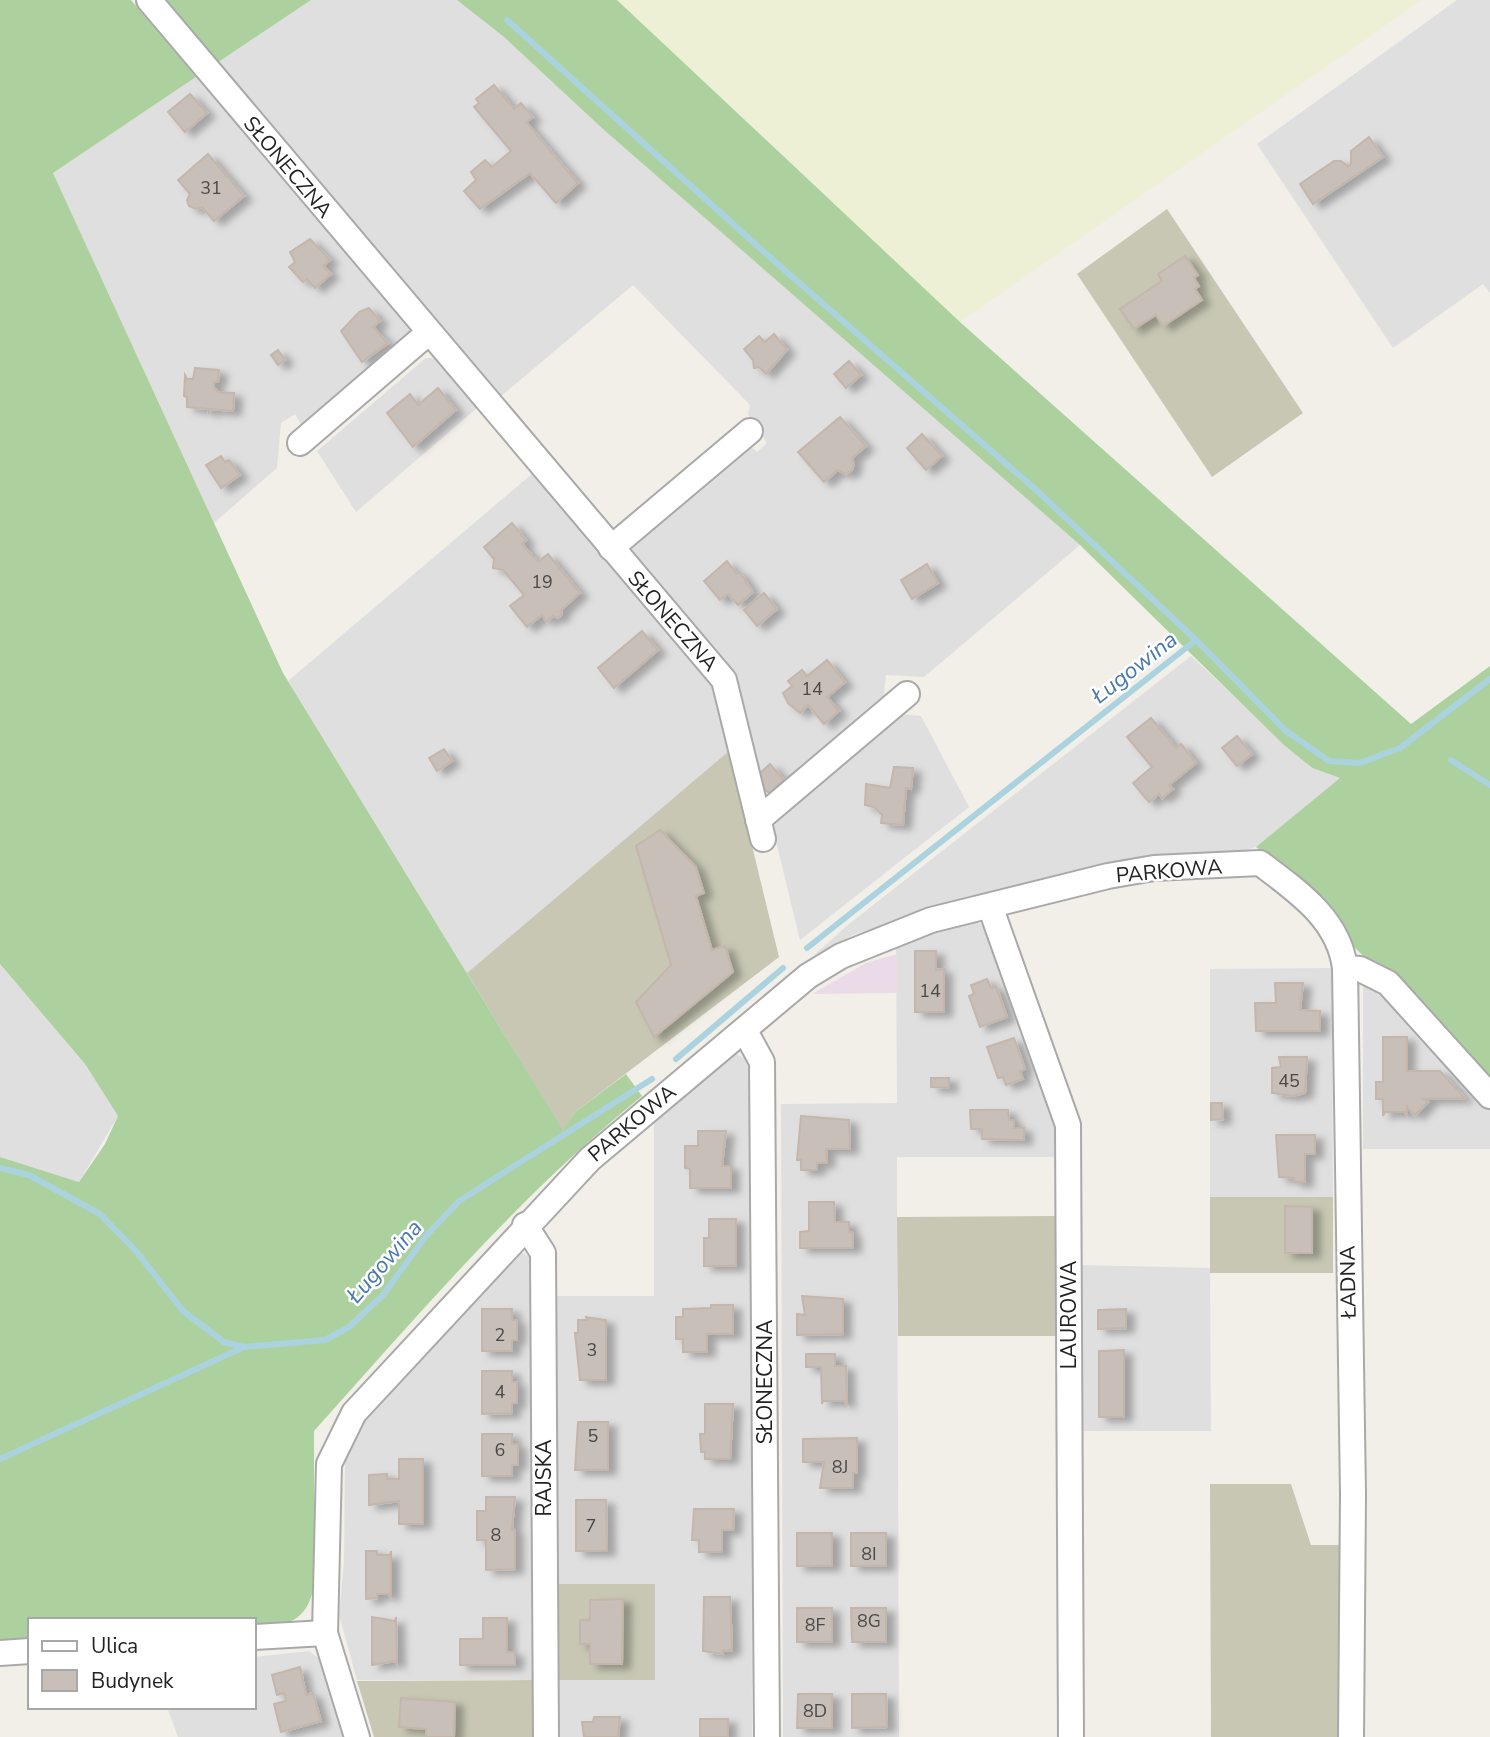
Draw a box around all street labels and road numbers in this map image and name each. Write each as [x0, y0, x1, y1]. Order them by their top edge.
street label: SŁONECZNA [237, 110, 339, 224]
street label: SŁONECZNA [622, 565, 724, 677]
street label: PARKOWA [1115, 852, 1223, 890]
street label: PARKOWA [582, 1078, 682, 1168]
street label: ŁADNA [1333, 1245, 1363, 1320]
street label: LAUROWA [1055, 1261, 1083, 1369]
street label: SŁONECZNA [751, 1320, 779, 1444]
street label: RAJSKA [530, 1439, 558, 1517]

